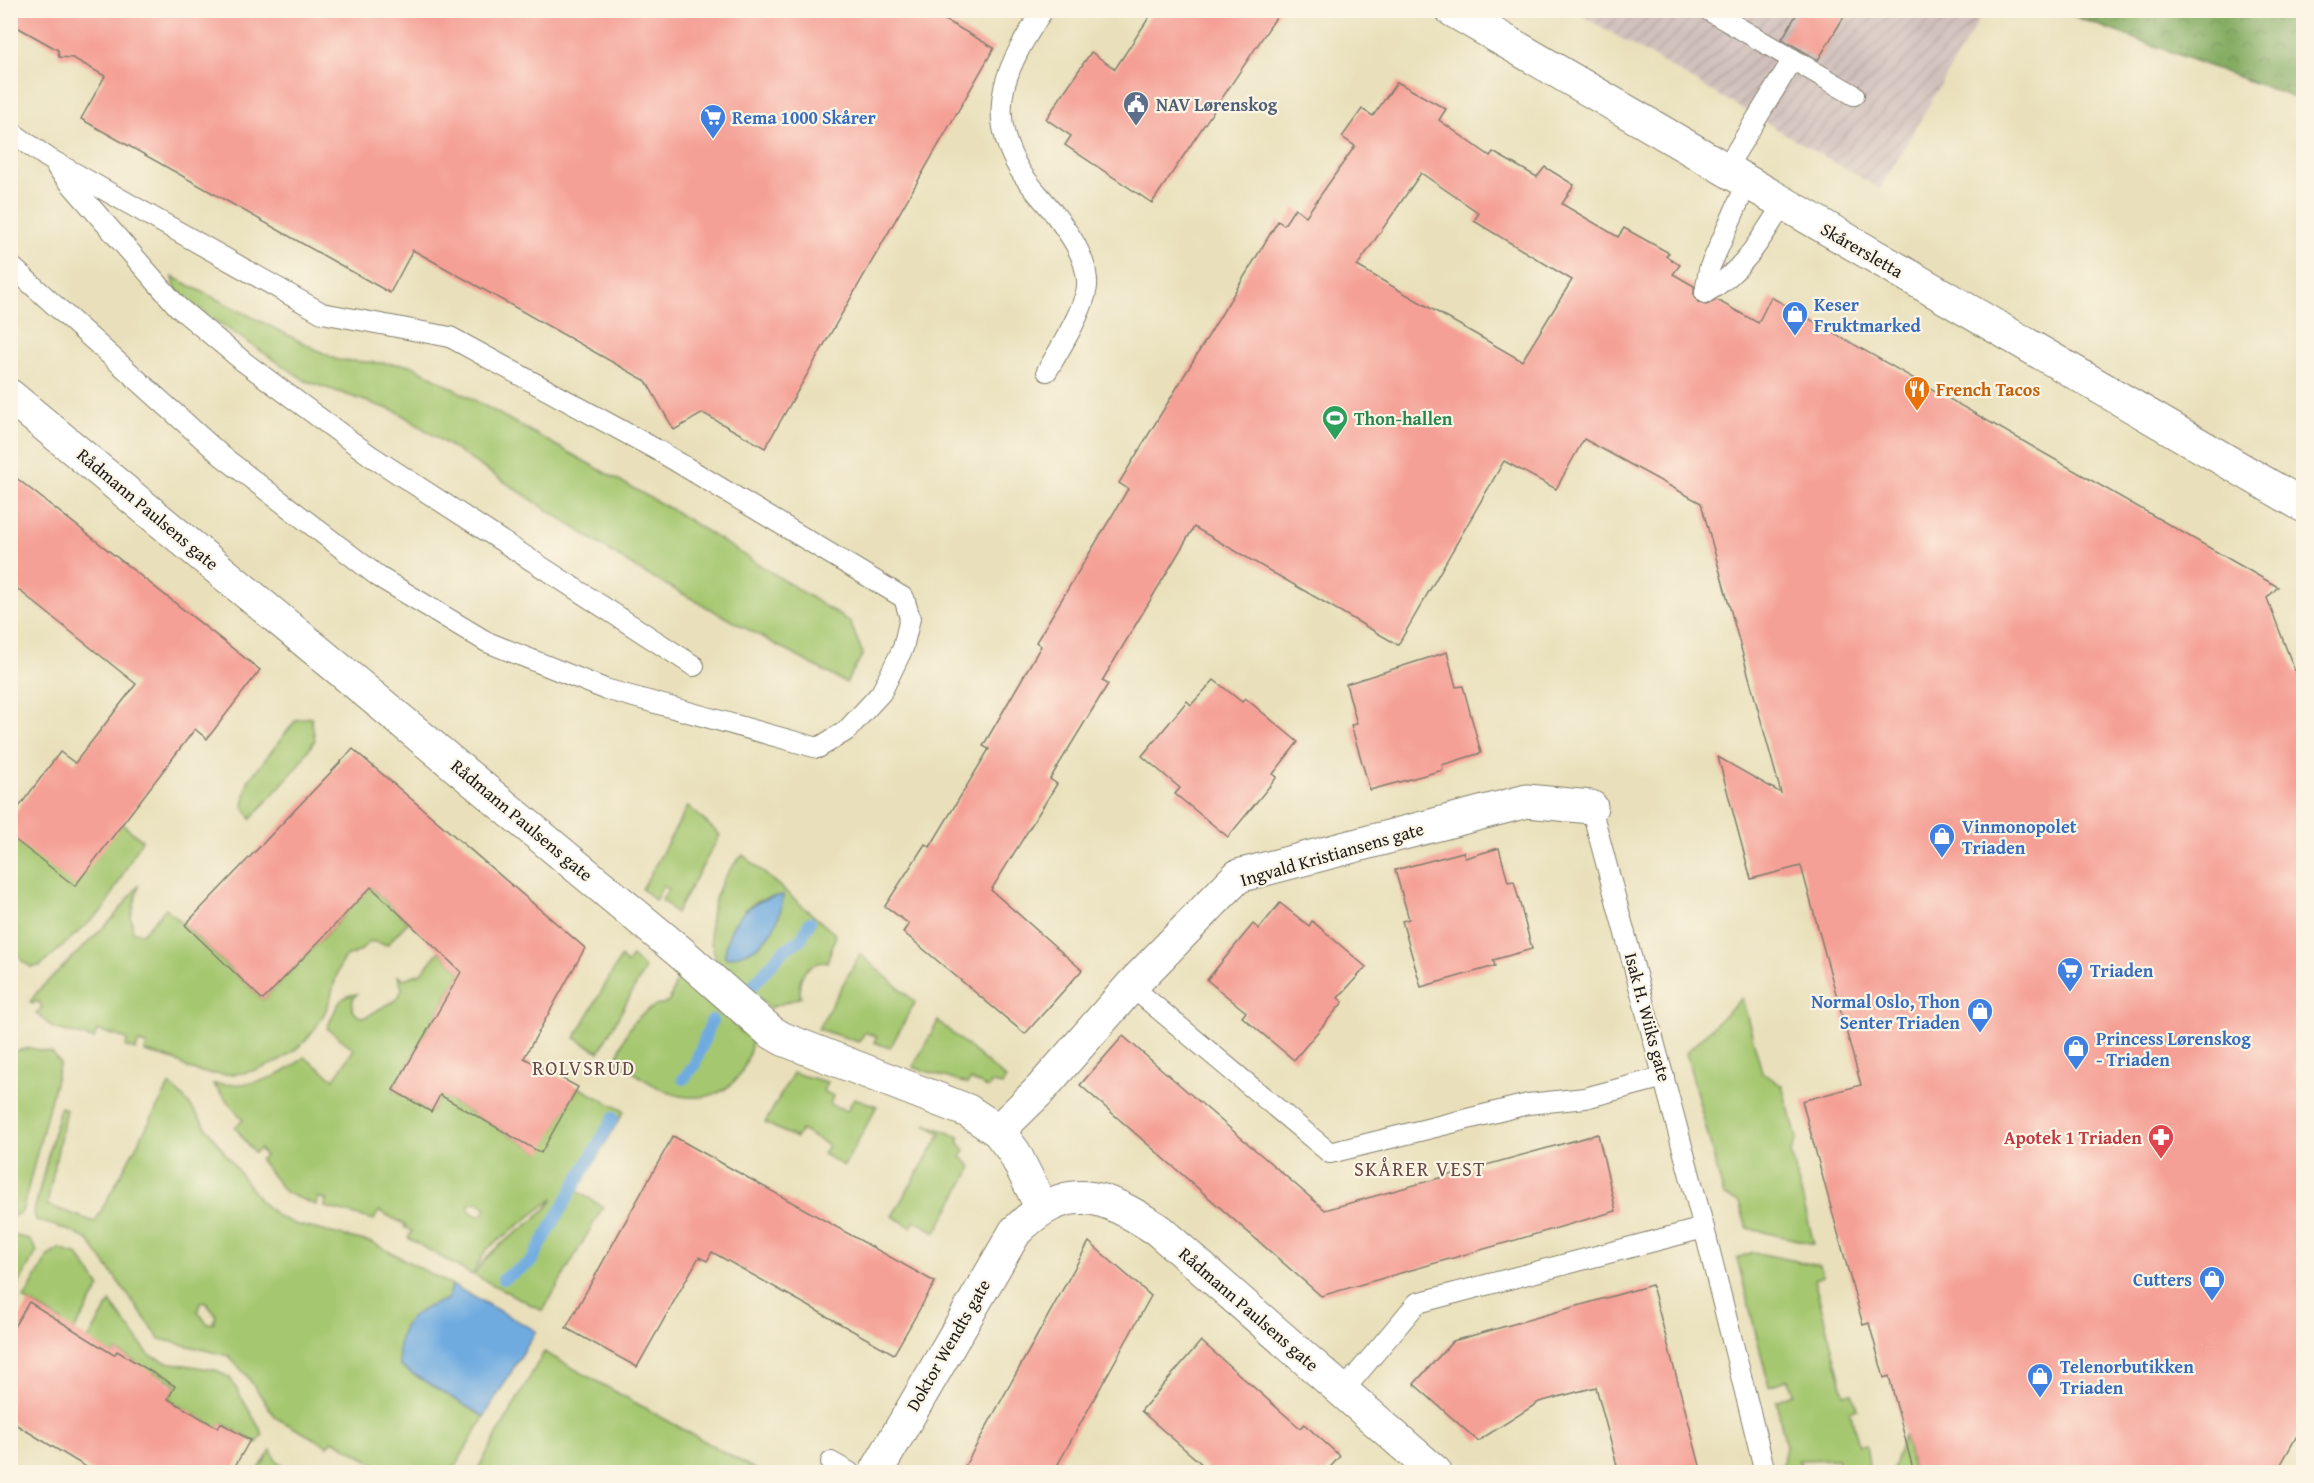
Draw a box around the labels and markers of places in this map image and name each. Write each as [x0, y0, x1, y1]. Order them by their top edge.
public building icon: NAV Lørenskog [1121, 89, 1151, 127]
place label: NAV Lørenskog [1156, 91, 1278, 118]
supermarket icon: Rema 1000 Skårer [698, 102, 728, 140]
place label: Rema 1000 Skårer [732, 104, 877, 131]
place label: Keser Fruktmarked [1814, 291, 1922, 339]
shop icon: Keser Fruktmarked [1780, 299, 1810, 337]
restaurant icon: French Tacos [1902, 374, 1932, 412]
place label: French Tacos [1936, 376, 2040, 403]
sports icon: Thon-hallen [1320, 403, 1350, 441]
place label: Thon-hallen [1354, 405, 1453, 432]
place label: Vinmonopolet Triaden [1962, 813, 2077, 861]
shop icon: Vinmonopolet Triaden [1927, 821, 1957, 859]
supermarket icon: Triaden [2055, 955, 2085, 993]
place label: Triaden [2090, 957, 2154, 984]
place label: Normal Oslo, Thon Senter Triaden [1811, 988, 1960, 1036]
shop icon: Normal Oslo, Thon Senter Triaden [1965, 996, 1995, 1034]
place label: Princess Lørenskog - Triaden [2096, 1025, 2251, 1073]
shop icon: Princess Lørenskog - Triaden [2061, 1033, 2091, 1071]
pharmacy icon: Apotek 1 Triaden [2146, 1122, 2176, 1160]
place label: Apotek 1 Triaden [2004, 1124, 2142, 1151]
shop icon: Cutters [2197, 1264, 2227, 1302]
place label: Cutters [2133, 1266, 2192, 1293]
place label: Telenorbutikken Triaden [2060, 1353, 2194, 1401]
shop icon: Telenorbutikken Triaden [2025, 1361, 2055, 1399]

